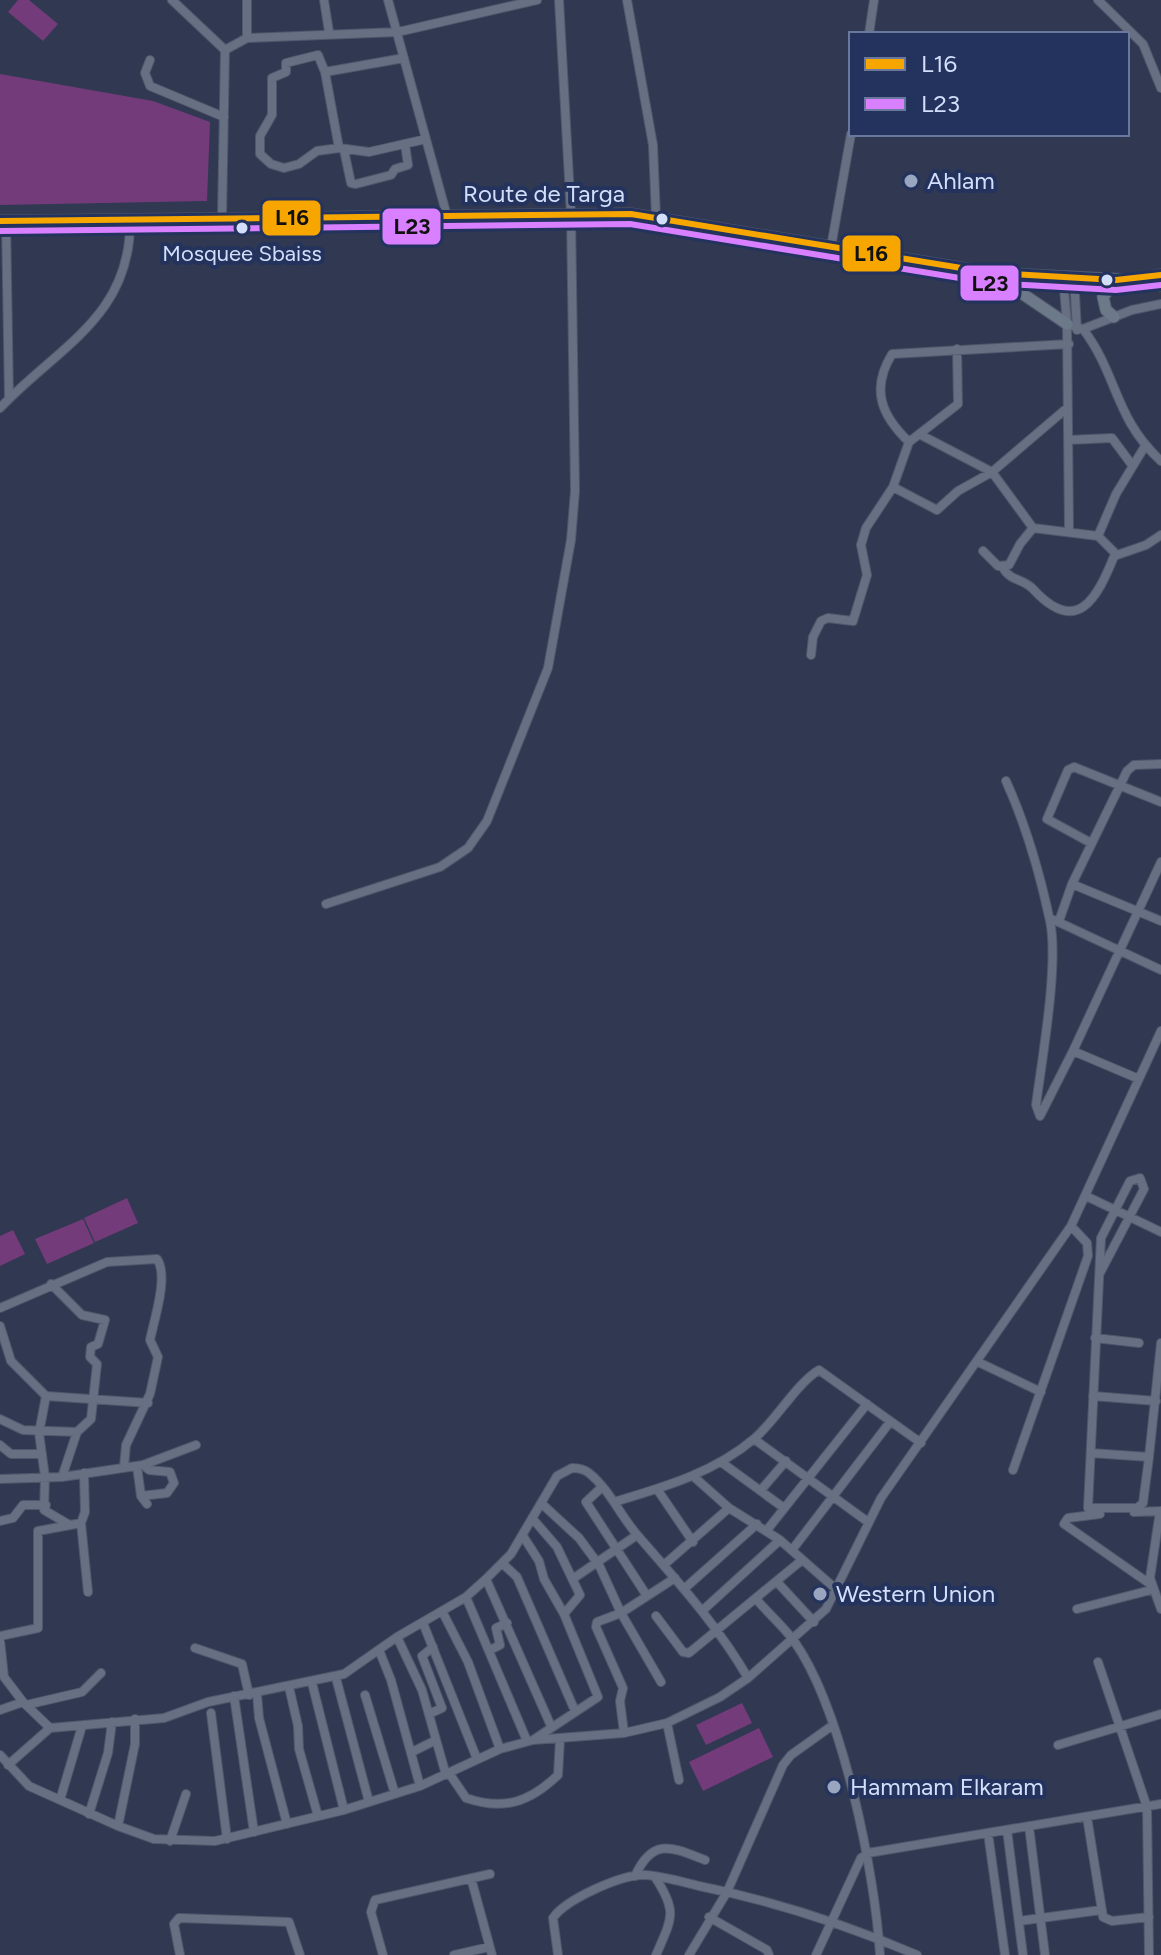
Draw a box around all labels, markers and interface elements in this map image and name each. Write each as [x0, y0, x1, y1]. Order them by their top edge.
legend [849, 32, 1129, 136]
text: L16 [921, 49, 957, 78]
text: L23 [921, 89, 960, 118]
place label: Ahlam [927, 166, 995, 195]
marker: Ahlam [902, 172, 920, 190]
street label: Route de Targa [463, 179, 625, 208]
line badge: L16 [261, 199, 322, 237]
text: L16 [275, 204, 309, 231]
line badge: L23 [381, 207, 442, 246]
unlabelled marker [654, 211, 670, 227]
text: L23 [394, 213, 430, 240]
marker: Mosquee Sbaiss [234, 220, 250, 236]
line badge: L16 [841, 234, 902, 273]
place label: Mosquee Sbaiss [162, 240, 322, 267]
text: L16 [854, 240, 888, 267]
line badge: L23 [959, 264, 1020, 302]
text: L23 [972, 270, 1008, 297]
unlabelled marker [1099, 272, 1115, 288]
place label: Western Union [836, 1579, 995, 1608]
marker: Western Union [811, 1585, 829, 1603]
place label: Hammam Elkaram [850, 1772, 1044, 1801]
marker: Hammam Elkaram [825, 1778, 843, 1796]

